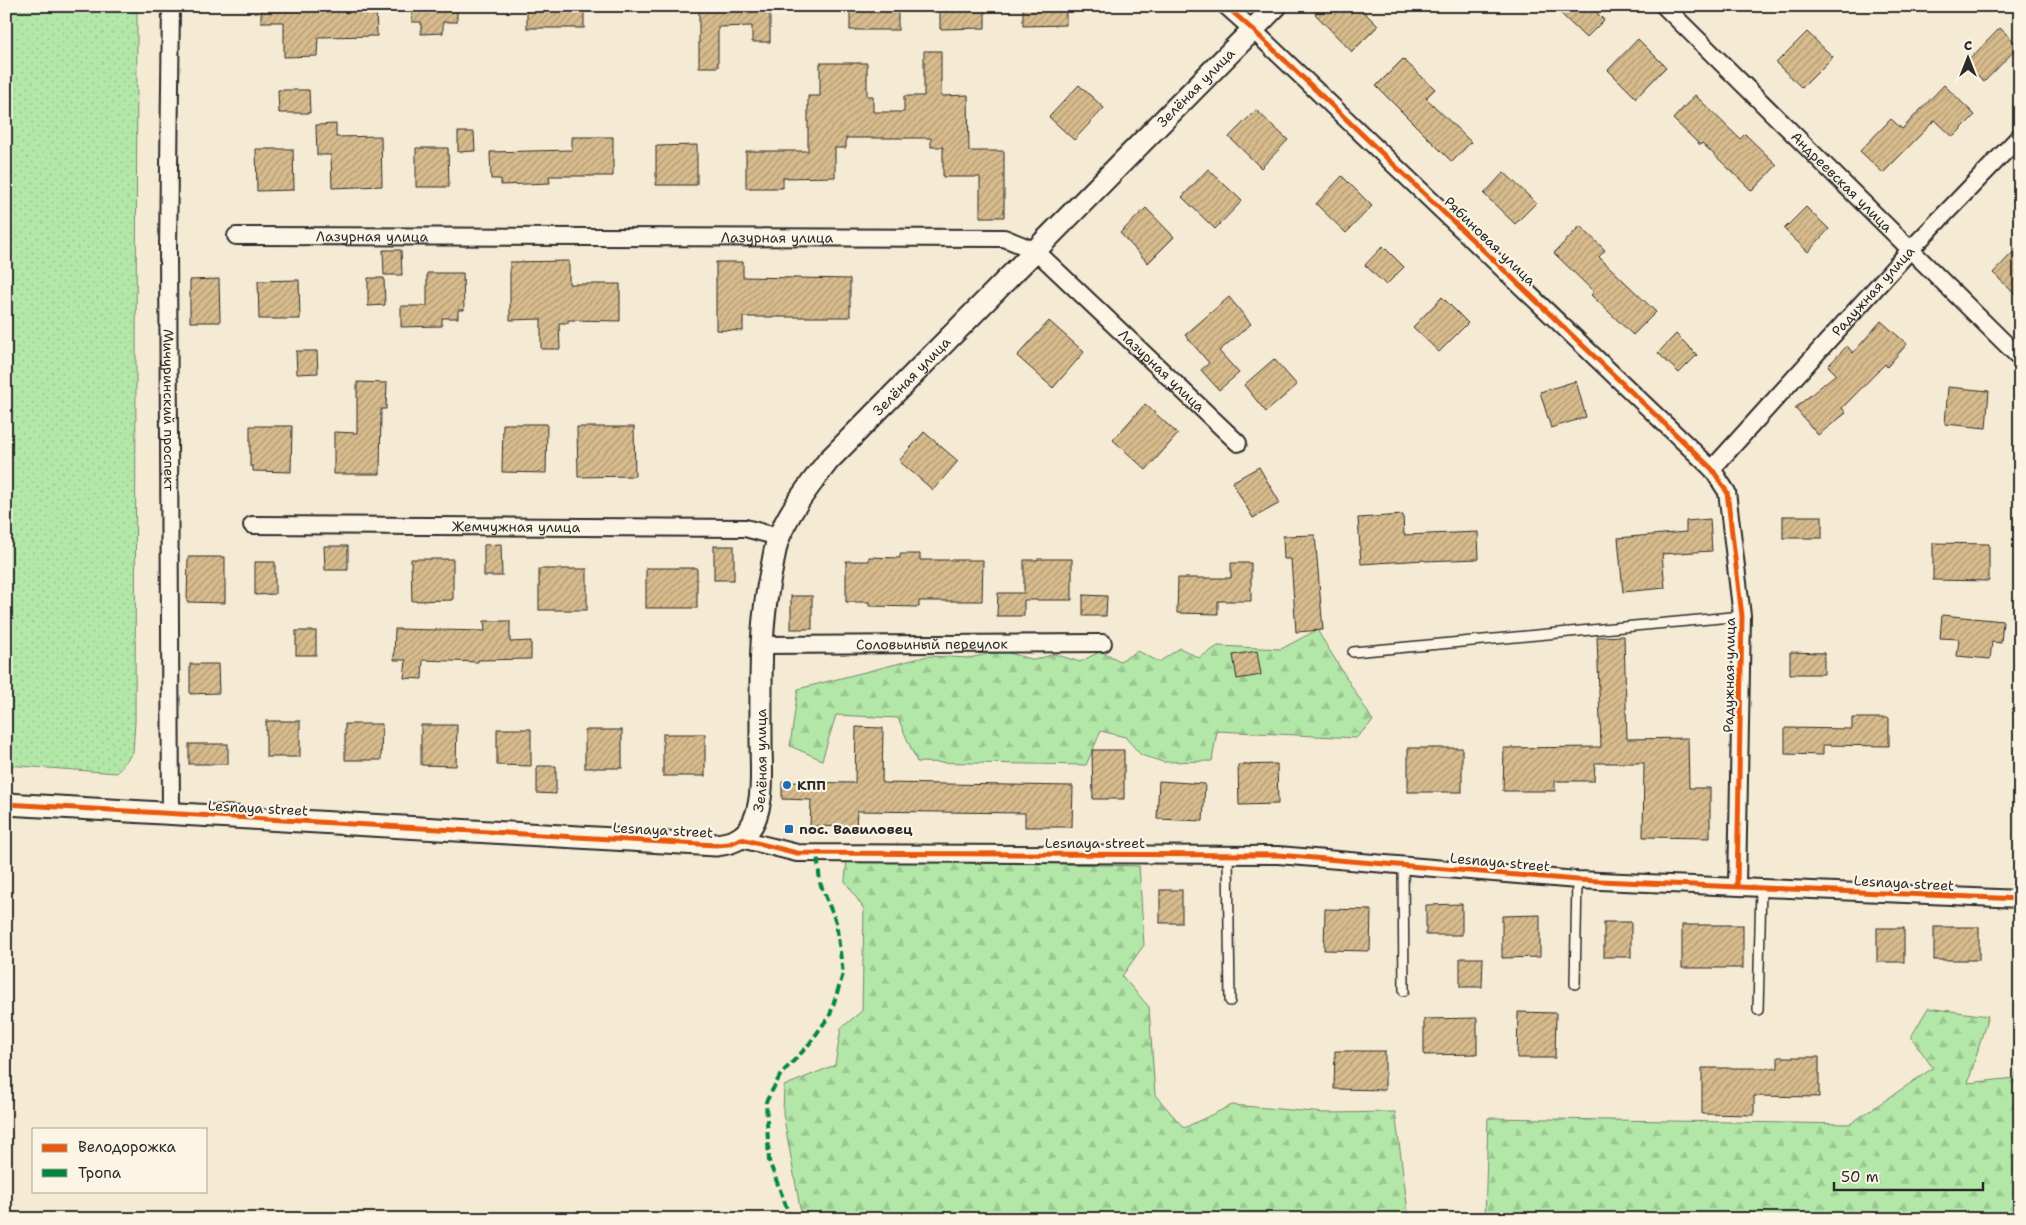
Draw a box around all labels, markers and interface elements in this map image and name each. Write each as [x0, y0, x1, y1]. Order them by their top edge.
north arrow [1944, 32, 1994, 82]
text: С [1964, 36, 1972, 54]
street label: Зелёная улица [1153, 44, 1239, 131]
street label: Андреевская улица [1787, 128, 1897, 236]
street label: Рябиновая улица [1440, 193, 1540, 290]
street label: Лазурная улица [316, 227, 429, 246]
street label: Лазурная улица [721, 228, 834, 247]
street label: Радужная улица [1828, 242, 1919, 340]
street label: Лазурная улица [1115, 325, 1209, 416]
street label: Мичуринский проспект [159, 329, 178, 492]
street label: Зелёная улица [869, 333, 954, 419]
street label: Жемчужная улица [452, 517, 581, 536]
street label: Радужная улица [1719, 617, 1739, 733]
street label: Соловьиный переулок [856, 635, 1009, 653]
street label: Зелёная улица [749, 708, 771, 814]
place label: КПП [797, 776, 826, 794]
marker: КПП [781, 779, 793, 791]
street label: Lesnaya street [207, 796, 309, 820]
street label: Lesnaya street [612, 818, 714, 842]
place label: пос. Вавиловец [799, 820, 913, 838]
marker: пос. Вавиловец [783, 823, 795, 835]
street label: Lesnaya street [1045, 834, 1145, 852]
street label: Lesnaya street [1449, 849, 1551, 875]
street label: Lesnaya street [1853, 871, 1955, 895]
legend [32, 1128, 208, 1192]
text: Велодорожка [78, 1137, 177, 1157]
scale bar [1834, 1160, 1982, 1192]
text: Тропа [78, 1163, 122, 1183]
text: 50 m [1841, 1167, 1879, 1187]

